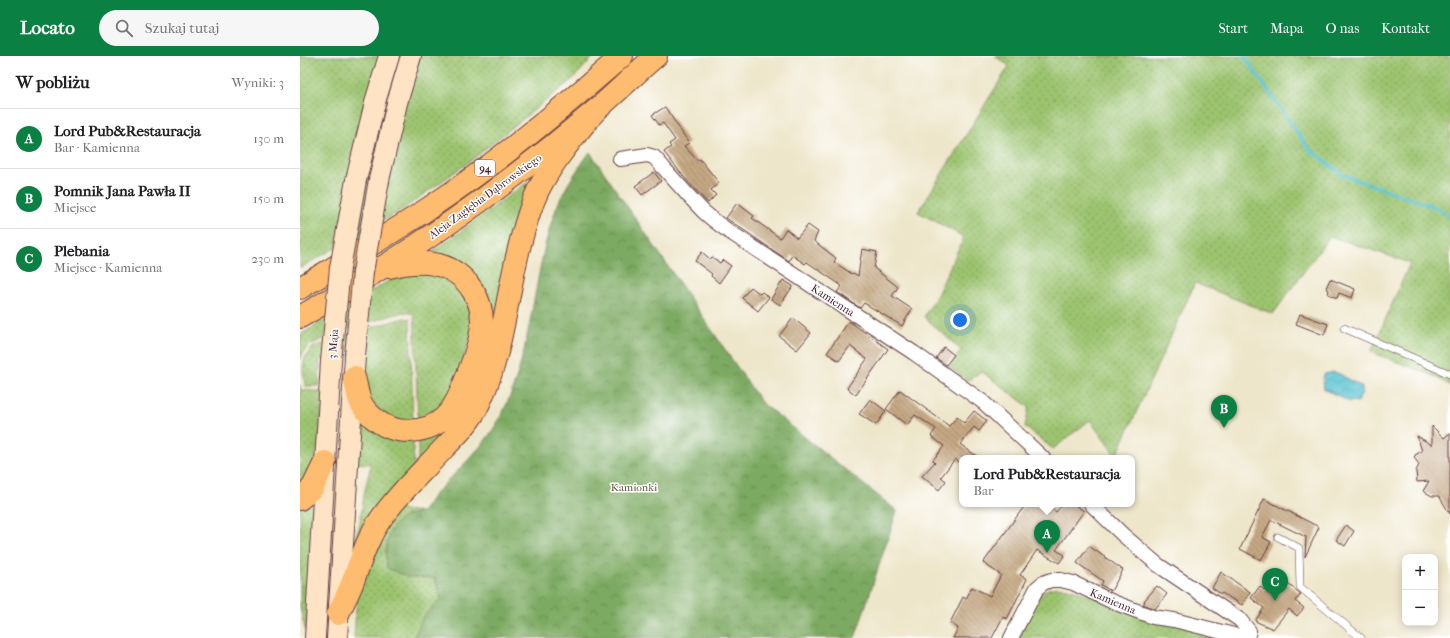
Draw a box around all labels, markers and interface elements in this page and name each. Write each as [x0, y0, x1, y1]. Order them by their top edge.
search box [99, 10, 379, 46]
text: Locato [20, 17, 75, 39]
icon: search [113, 17, 135, 39]
text: Szukaj tutaj [145, 19, 219, 37]
text: Start [1218, 20, 1248, 37]
text: Mapa [1270, 20, 1303, 37]
text: O nas [1325, 20, 1359, 37]
text: Kontakt [1381, 20, 1430, 37]
text: W pobliżu [16, 72, 90, 92]
text: Wyniki: 3 [231, 75, 284, 90]
text: Lord Pub&Restauracja [54, 122, 201, 140]
text: A [25, 131, 33, 146]
text: 130 m [253, 131, 284, 146]
text: Bar · Kamienna [54, 140, 140, 155]
street label: Aleja Zagłębia Dąbrowskiego [426, 151, 544, 242]
road number: 94 [475, 160, 495, 176]
text: Pomnik Jana Pawła II [54, 182, 191, 200]
text: B [25, 191, 33, 206]
text: 150 m [253, 191, 284, 206]
text: Miejsce [54, 200, 96, 215]
text: Plebania [54, 242, 109, 260]
text: C [25, 251, 33, 266]
text: 230 m [251, 251, 284, 266]
text: Miejsce · Kamienna [54, 260, 162, 275]
street label: Kamienna [809, 282, 858, 320]
your location [950, 310, 970, 330]
street label: 3 Maja [326, 328, 341, 360]
pin: B [1211, 395, 1237, 428]
popup [959, 455, 1135, 507]
text: Lord Pub&Restauracja [974, 465, 1120, 483]
park label: Kamionki [611, 481, 658, 494]
text: Bar [974, 483, 994, 498]
pin: A [1034, 520, 1060, 553]
map controls [1402, 554, 1438, 626]
button: + [1402, 554, 1438, 590]
pin: C [1262, 568, 1288, 601]
street label: Kamienna [1088, 586, 1139, 617]
button: − [1402, 590, 1438, 626]

